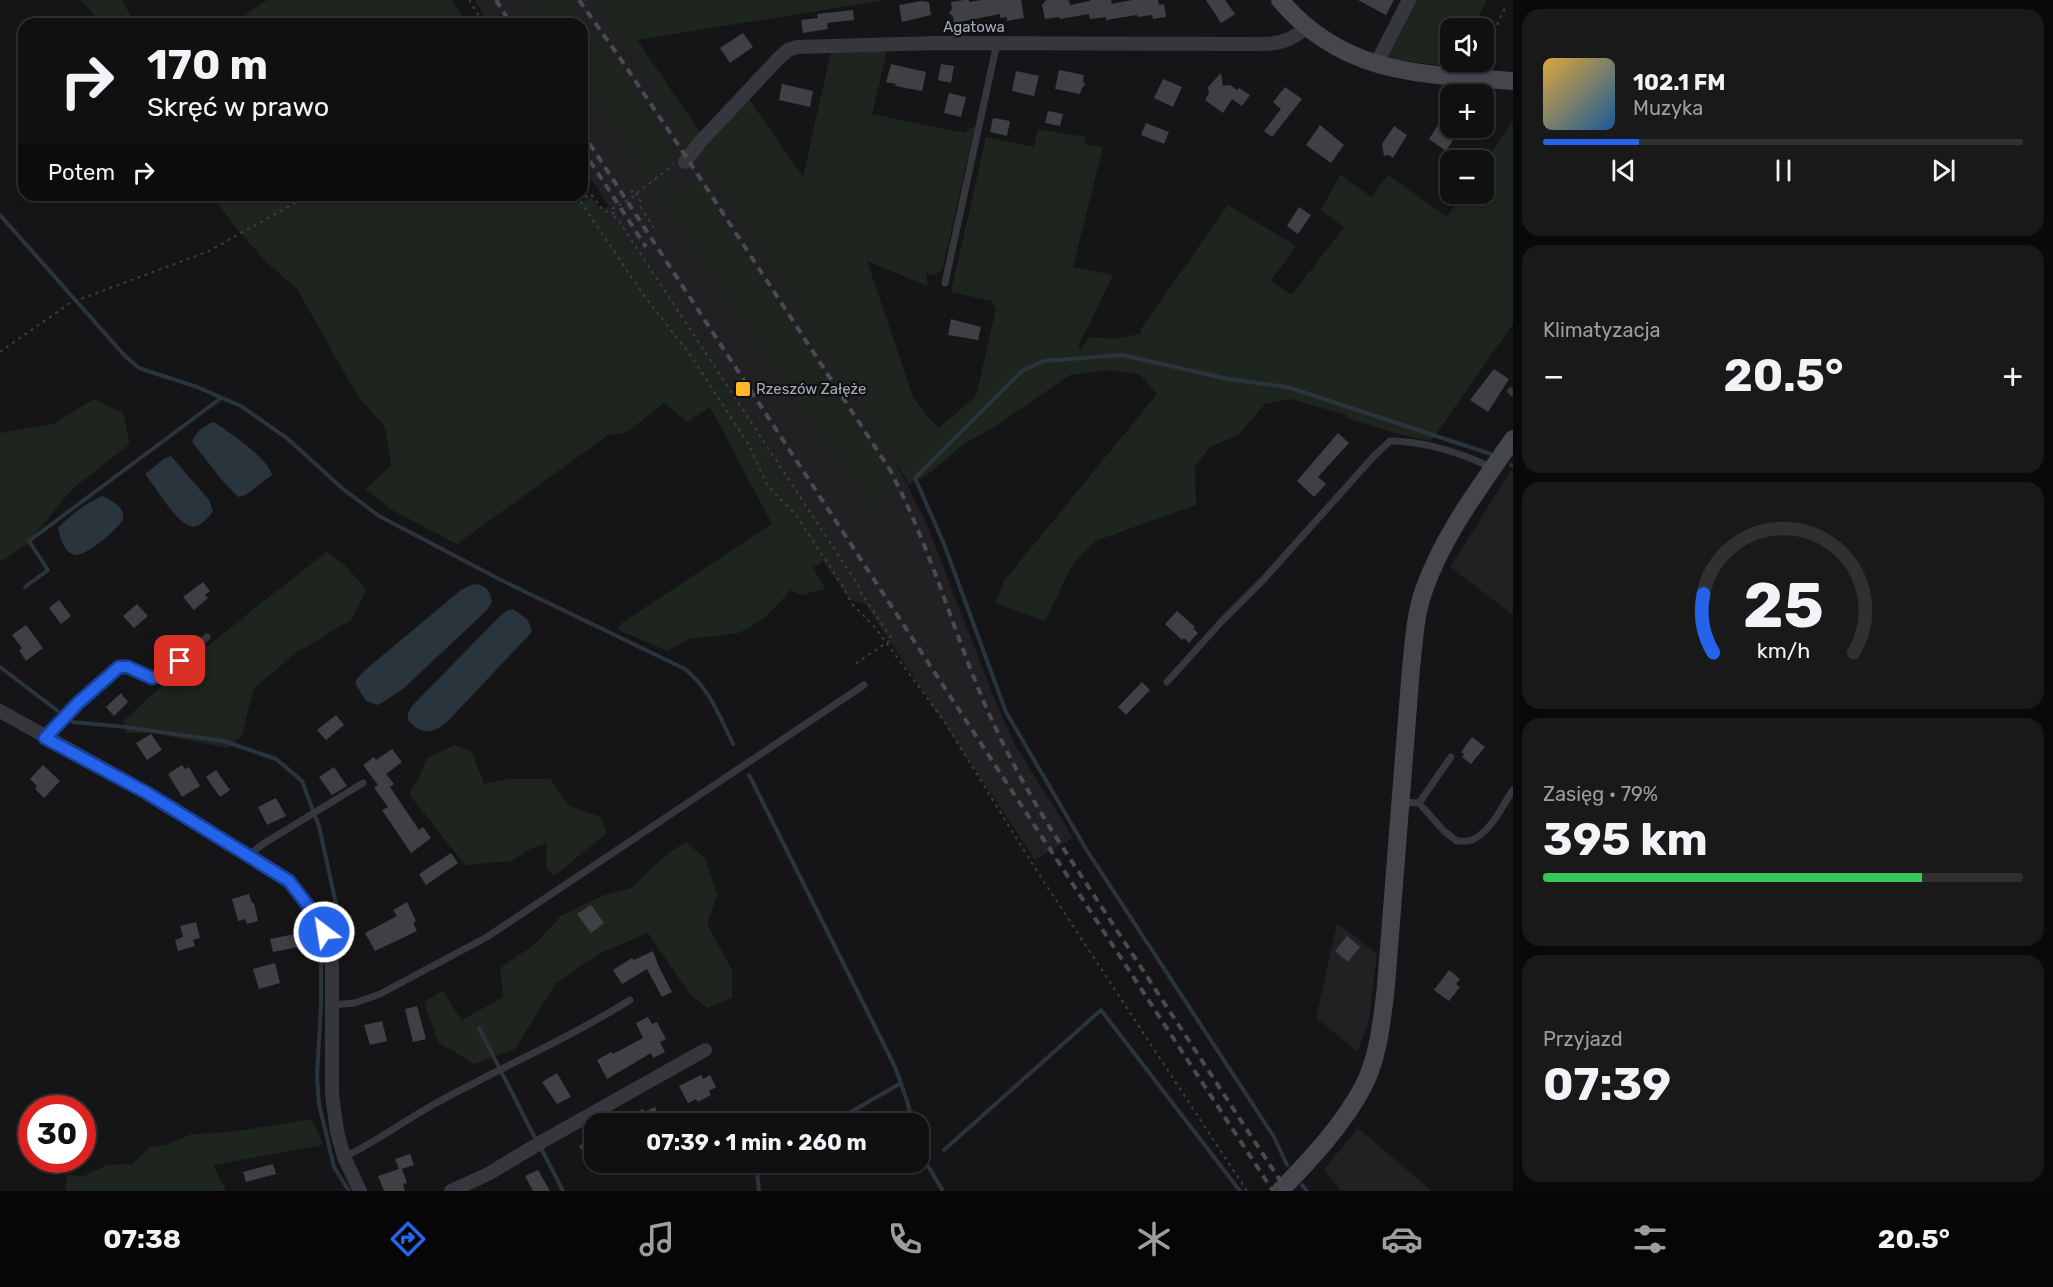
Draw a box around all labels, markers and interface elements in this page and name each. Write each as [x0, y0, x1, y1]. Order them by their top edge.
street label: Agatowa [943, 18, 1005, 36]
map controls [1440, 18, 1494, 204]
button: sound [1440, 18, 1494, 72]
text: 170 m [147, 40, 268, 90]
icon: right [48, 42, 126, 120]
text: 102.1 FM [1633, 69, 1725, 96]
button: + [1440, 84, 1494, 138]
text: Skręć w prawo [147, 91, 329, 123]
text: Muzyka [1633, 96, 1703, 120]
button: − [1440, 150, 1494, 204]
icon: previous [1607, 154, 1640, 187]
icon: pause [1767, 154, 1800, 187]
icon: next [1927, 154, 1960, 187]
icon: right [127, 156, 160, 189]
text: Potem [48, 159, 115, 186]
text: Klimatyzacja [1543, 318, 1661, 342]
text: 20.5° [1724, 349, 1843, 402]
text: − [1543, 356, 1564, 395]
text: + [2002, 356, 2023, 395]
marker: Rzeszów Załęże [734, 380, 752, 398]
place label: Rzeszów Załęże [756, 380, 866, 398]
text: 25 [1743, 569, 1823, 643]
pin [154, 635, 205, 686]
text: km/h [1756, 638, 1810, 663]
icon: arrive [163, 644, 196, 677]
text: Zasięg · 79% [1543, 782, 1658, 806]
text: 395 km [1543, 813, 1708, 866]
position arrow [292, 900, 356, 964]
text: Przyjazd [1543, 1027, 1623, 1051]
text: 07:39 [1543, 1058, 1671, 1111]
speed limit sign: 30 [18, 1095, 96, 1173]
text: 07:39 · 1 min · 260 m [646, 1129, 867, 1156]
icon: directions [387, 1218, 429, 1260]
icon: music [636, 1218, 678, 1260]
icon: phone [884, 1218, 926, 1260]
icon: climate [1133, 1218, 1175, 1260]
icon: car [1381, 1218, 1423, 1260]
icon: filters [1629, 1218, 1671, 1260]
text: 07:38 [103, 1223, 181, 1255]
text: 20.5° [1878, 1223, 1950, 1255]

